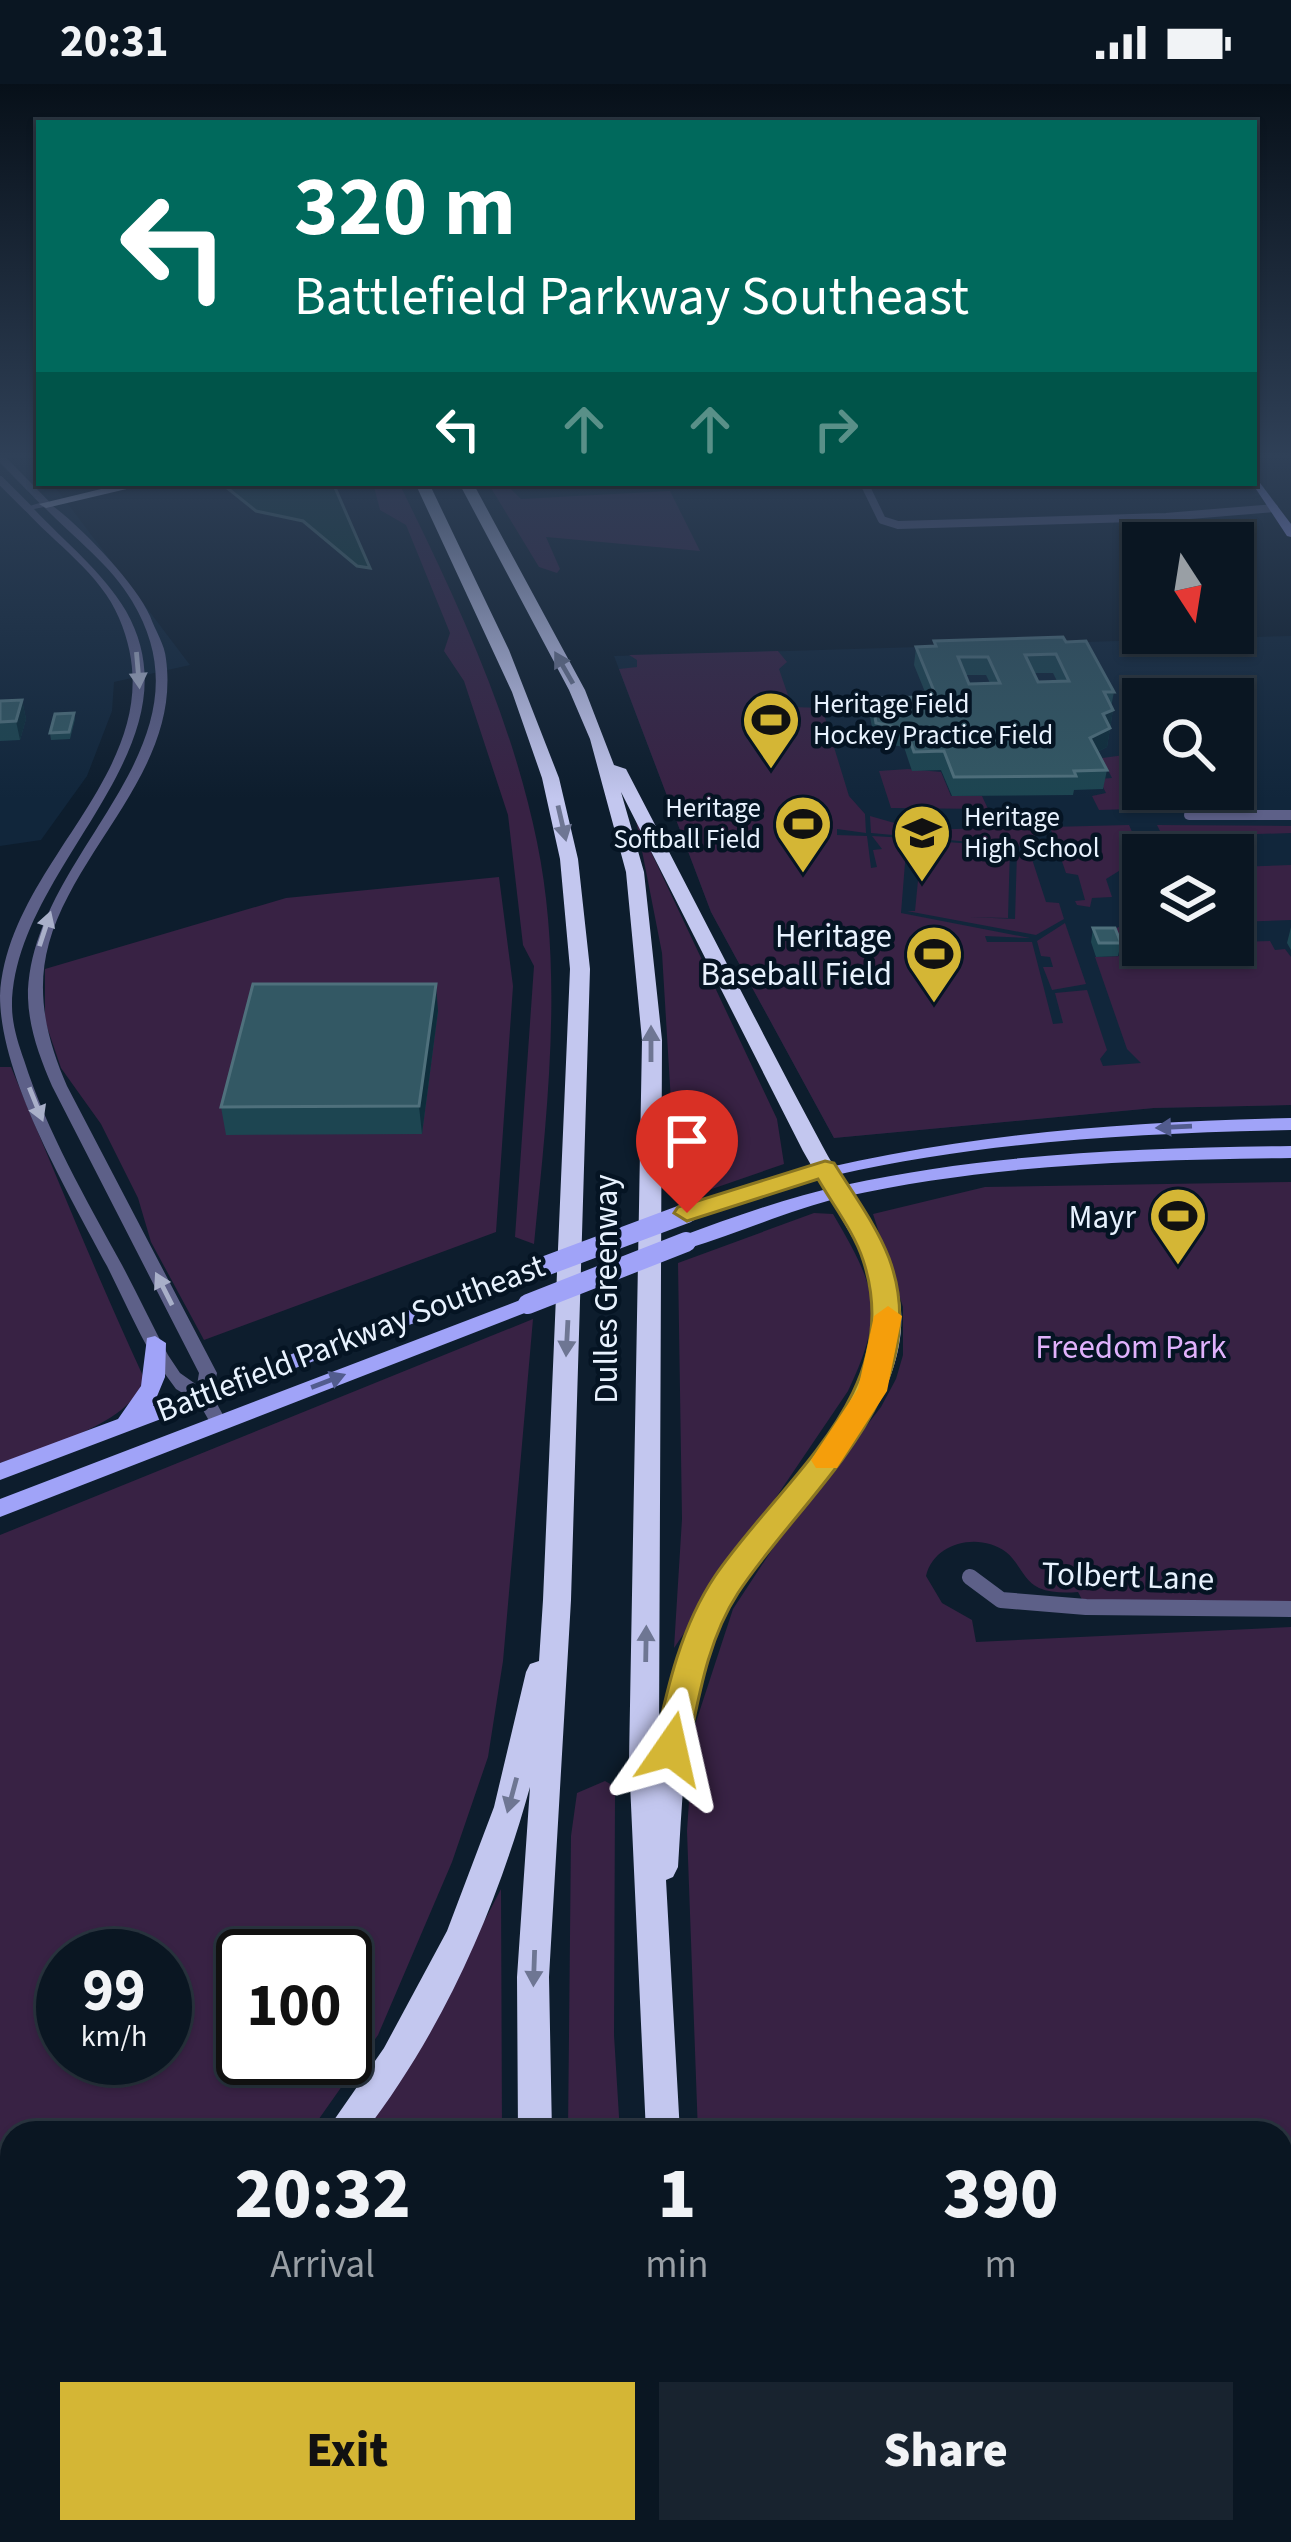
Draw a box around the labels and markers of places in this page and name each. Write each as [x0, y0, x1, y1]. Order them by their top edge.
place label: Heritage Field Hockey Practice Field [813, 685, 1053, 755]
sports icon: Heritage Field Hockey Practice Field [740, 689, 802, 771]
place label: Heritage Softball Field [613, 789, 761, 859]
sports icon: Heritage Softball Field [772, 793, 834, 875]
place label: Heritage High School [964, 798, 1100, 868]
school or university icon: Heritage High School [891, 802, 953, 884]
place label: Heritage Baseball Field [700, 913, 892, 998]
sports icon: Heritage Baseball Field [903, 923, 965, 1005]
pin [636, 1090, 738, 1213]
sports icon: Mayr [1147, 1185, 1209, 1267]
place label: Mayr [1069, 1194, 1137, 1241]

